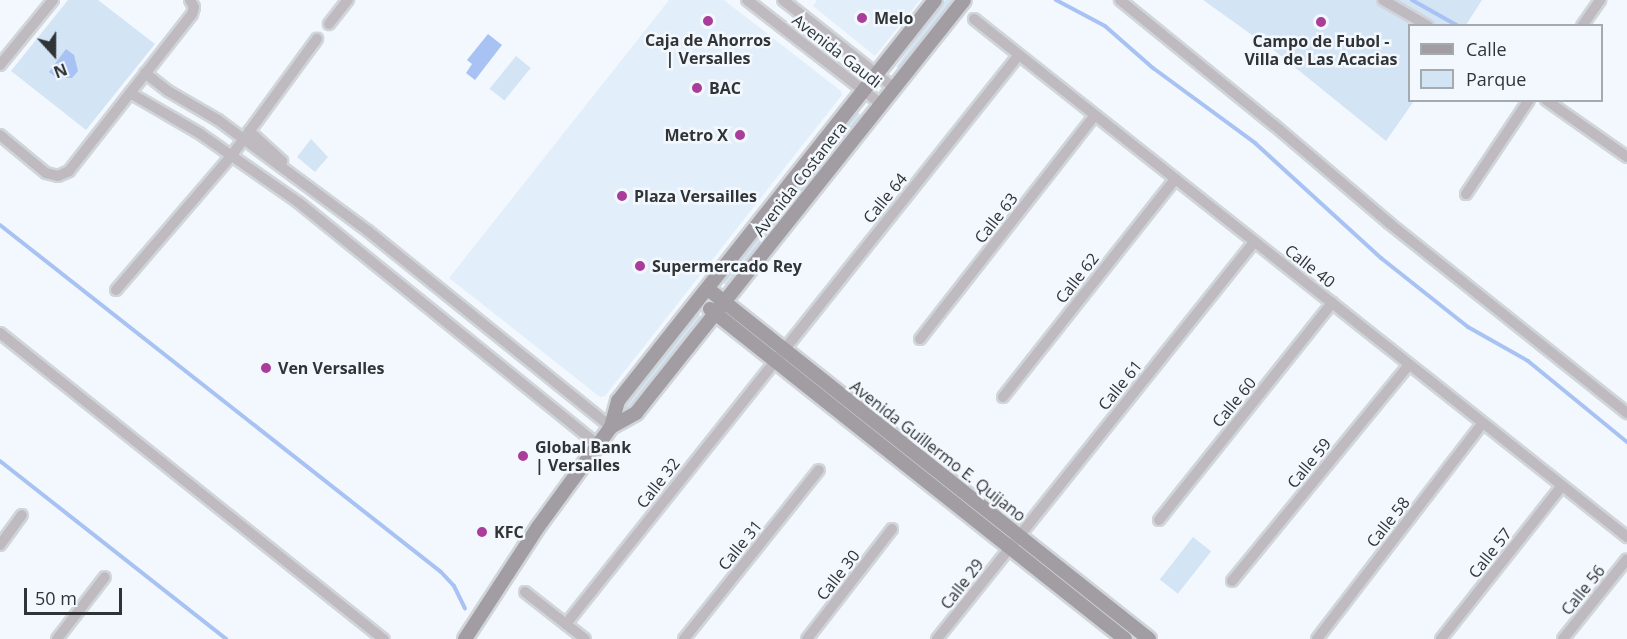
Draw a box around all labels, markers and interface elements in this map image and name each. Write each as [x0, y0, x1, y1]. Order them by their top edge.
place label: Melo [874, 8, 913, 28]
street label: Avenida Gaudi [789, 10, 885, 92]
marker: Melo [855, 11, 869, 25]
marker: Caja de Ahorros | Versalles [701, 14, 715, 28]
marker: Campo de Fubol - Villa de Las Acacias [1314, 15, 1328, 29]
north arrow [24, 24, 84, 84]
legend [1408, 24, 1603, 102]
place label: Caja de Ahorros | Versalles [645, 30, 771, 68]
place label: Campo de Fubol - Villa de Las Acacias [1244, 31, 1398, 69]
text: Calle [1466, 37, 1507, 61]
text: N [50, 58, 70, 83]
text: Parque [1466, 67, 1526, 91]
place label: BAC [709, 78, 741, 98]
marker: BAC [690, 81, 704, 95]
street label: Avenida Costanera [749, 118, 851, 240]
place label: Metro X [665, 125, 728, 145]
marker: Metro X [733, 128, 747, 142]
street label: Calle 64 [859, 169, 911, 227]
place label: Plaza Versailles [634, 186, 757, 206]
marker: Plaza Versailles [615, 189, 629, 203]
street label: Calle 63 [970, 189, 1022, 247]
street label: Calle 40 [1281, 240, 1339, 292]
street label: Calle 62 [1051, 249, 1103, 307]
place label: Supermercado Rey [652, 256, 802, 276]
marker: Supermercado Rey [633, 259, 647, 273]
street label: Calle 61 [1094, 356, 1146, 414]
place label: Ven Versalles [278, 358, 384, 378]
marker: Ven Versalles [259, 361, 273, 375]
street label: Calle 60 [1208, 373, 1260, 431]
street label: Avenida Guillermo E. Quijano [846, 377, 1030, 525]
street label: Calle 59 [1283, 434, 1335, 492]
place label: Global Bank | Versalles [535, 437, 631, 475]
marker: Global Bank | Versalles [516, 449, 530, 463]
street label: Calle 32 [632, 454, 684, 512]
street label: Calle 58 [1362, 493, 1414, 551]
street label: Calle 31 [714, 516, 766, 574]
place label: KFC [494, 522, 524, 542]
street label: Calle 57 [1464, 524, 1516, 582]
marker: KFC [475, 525, 489, 539]
street label: Calle 30 [812, 546, 864, 604]
street label: Calle 29 [936, 555, 988, 613]
street label: Calle 56 [1557, 561, 1609, 619]
scale bar [27, 576, 124, 614]
text: 50 m [35, 586, 77, 610]

